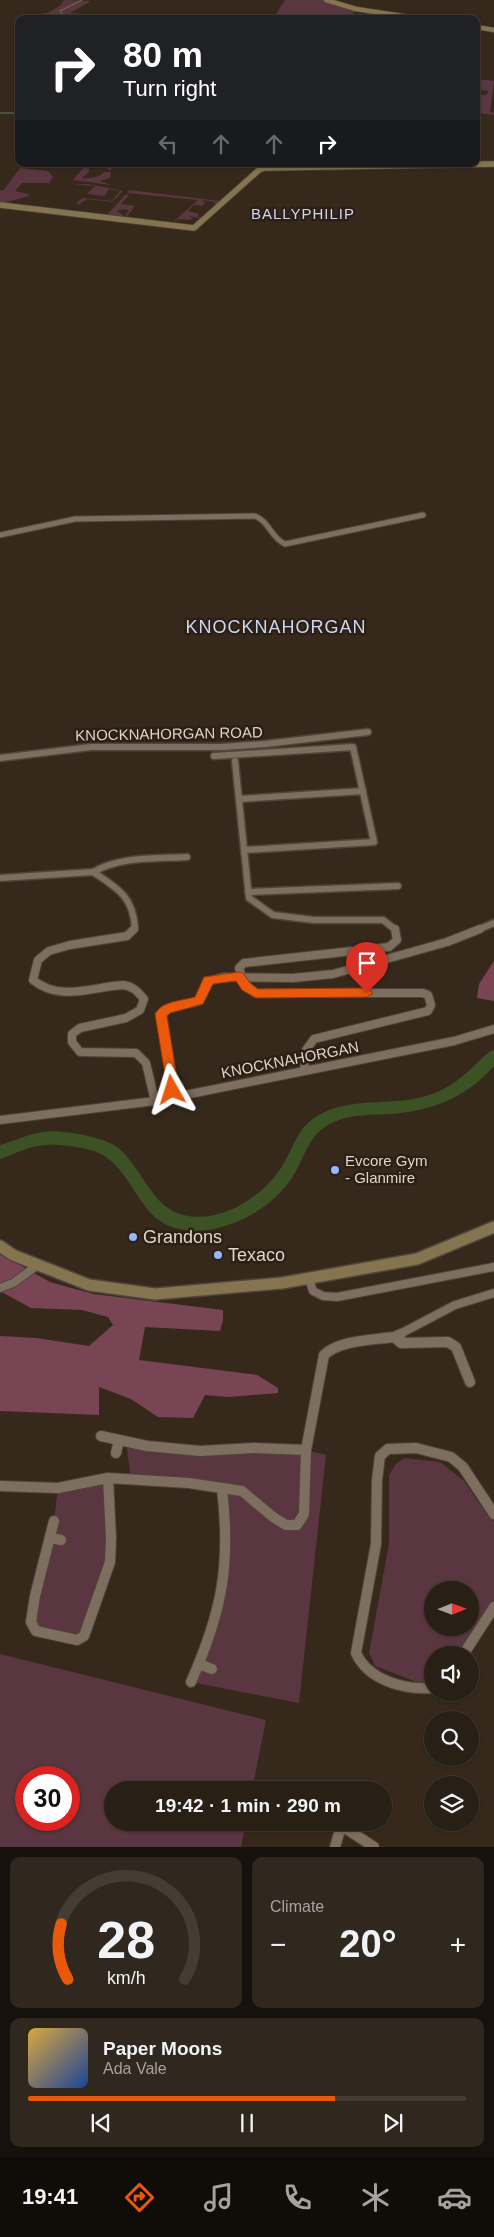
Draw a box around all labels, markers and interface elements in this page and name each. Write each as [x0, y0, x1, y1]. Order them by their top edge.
icon: right [40, 35, 105, 100]
text: 80 m [123, 35, 203, 74]
text: Turn right [123, 76, 216, 101]
icon: left [154, 130, 182, 158]
icon: ahead [207, 130, 235, 158]
icon: ahead [260, 130, 288, 158]
icon: right [313, 130, 341, 158]
district label: BALLYPHILIP [251, 205, 355, 222]
district label: KNOCKNAHORGAN [185, 617, 367, 637]
street label: KNOCKNAHORGAN ROAD [75, 723, 263, 744]
pin [346, 942, 388, 993]
icon: arrive [353, 949, 381, 977]
street label: KNOCKNAHORGAN [220, 1038, 360, 1081]
position arrow [145, 1063, 197, 1115]
place label: Evcore Gym - Glanmire [345, 1152, 428, 1186]
marker: Evcore Gym - Glanmire [329, 1164, 341, 1176]
place label: Grandons [143, 1227, 222, 1247]
marker: Grandons [127, 1231, 139, 1243]
place label: Texaco [228, 1245, 285, 1265]
marker: Texaco [212, 1249, 224, 1261]
north arrow [424, 1581, 479, 1636]
map controls [424, 1581, 479, 1831]
button: sound [424, 1646, 479, 1701]
button: search [424, 1711, 479, 1766]
speed limit sign: 30 [15, 1766, 80, 1831]
button: layers [424, 1776, 479, 1831]
text: 19:42 · 1 min · 290 m [155, 1795, 341, 1816]
text: Climate [270, 1898, 324, 1915]
text: 28 [97, 1911, 155, 1969]
text: 20° [339, 1923, 397, 1965]
text: − [270, 1929, 286, 1960]
text: + [450, 1929, 466, 1960]
text: km/h [107, 1968, 145, 1988]
text: Paper Moons [103, 2038, 222, 2059]
text: Ada Vale [103, 2060, 167, 2077]
icon: previous [87, 2109, 115, 2137]
icon: pause [233, 2109, 261, 2137]
icon: next [379, 2109, 407, 2137]
icon: directions [122, 2180, 157, 2215]
icon: music [201, 2180, 236, 2215]
icon: phone [280, 2180, 315, 2215]
icon: climate [358, 2180, 393, 2215]
icon: car [437, 2180, 472, 2215]
text: 19:41 [22, 2184, 78, 2209]

